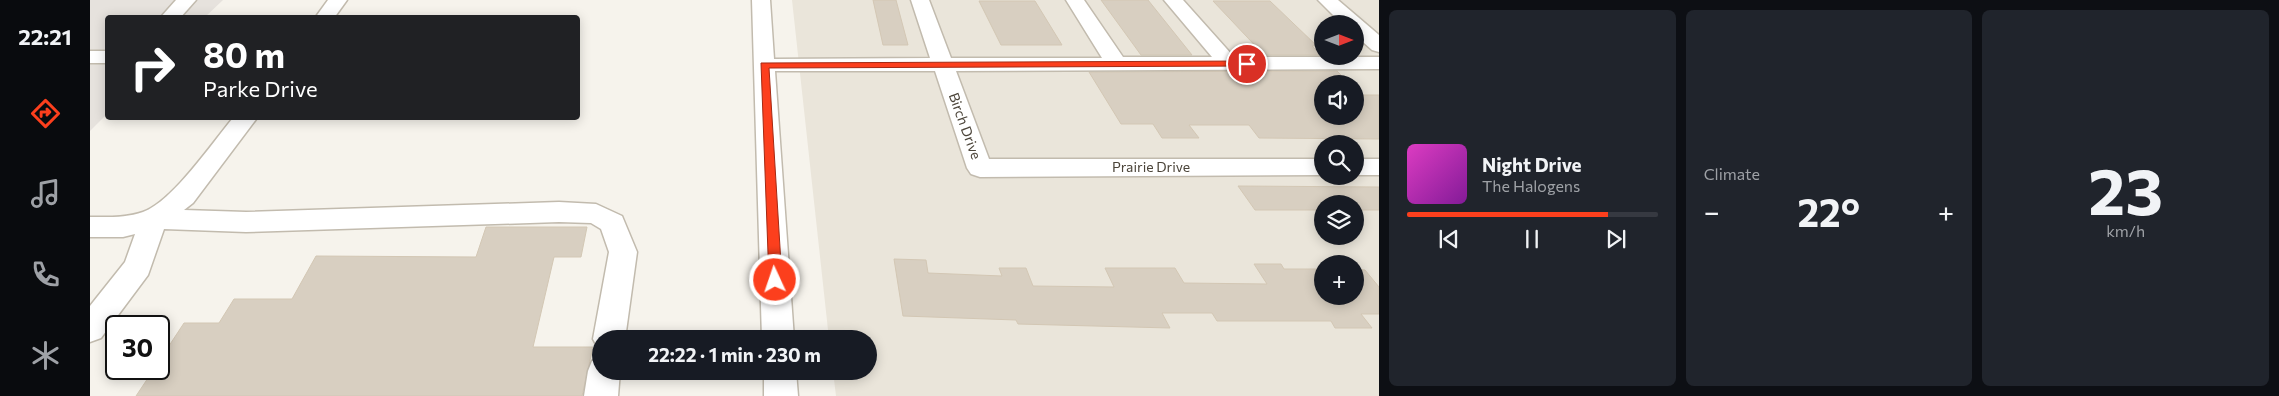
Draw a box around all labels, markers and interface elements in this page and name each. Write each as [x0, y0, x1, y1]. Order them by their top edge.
north arrow [1314, 15, 1364, 65]
map controls [1314, 15, 1364, 305]
text: 22:21 [18, 23, 72, 50]
text: 80 m [203, 32, 285, 75]
icon: right [120, 35, 185, 100]
pin [1226, 43, 1268, 85]
icon: arrive [1233, 50, 1261, 78]
text: Parke Drive [203, 75, 318, 102]
button: sound [1314, 75, 1364, 125]
street label: Birch Drive [946, 90, 985, 161]
icon: directions [28, 96, 63, 131]
button: search [1314, 135, 1364, 185]
text: 23 [2088, 149, 2163, 228]
text: Night Drive [1482, 153, 1582, 176]
street label: Prairie Drive [1112, 158, 1190, 175]
text: Climate [1704, 164, 1760, 183]
icon: music [28, 176, 63, 211]
text: The Halogens [1482, 176, 1580, 195]
text: 22° [1797, 188, 1860, 235]
text: − [1704, 194, 1720, 228]
text: + [1938, 194, 1954, 228]
button: layers [1314, 195, 1364, 245]
text: km/h [2106, 221, 2145, 240]
icon: previous [1435, 225, 1463, 253]
icon: pause [1518, 225, 1546, 253]
icon: next [1602, 225, 1630, 253]
position arrow [748, 253, 800, 305]
button: + [1314, 255, 1364, 305]
icon: phone [28, 257, 63, 292]
speed limit sign: 30 [105, 315, 170, 380]
icon: climate [28, 338, 63, 373]
text: 22:22 · 1 min · 230 m [648, 343, 821, 366]

